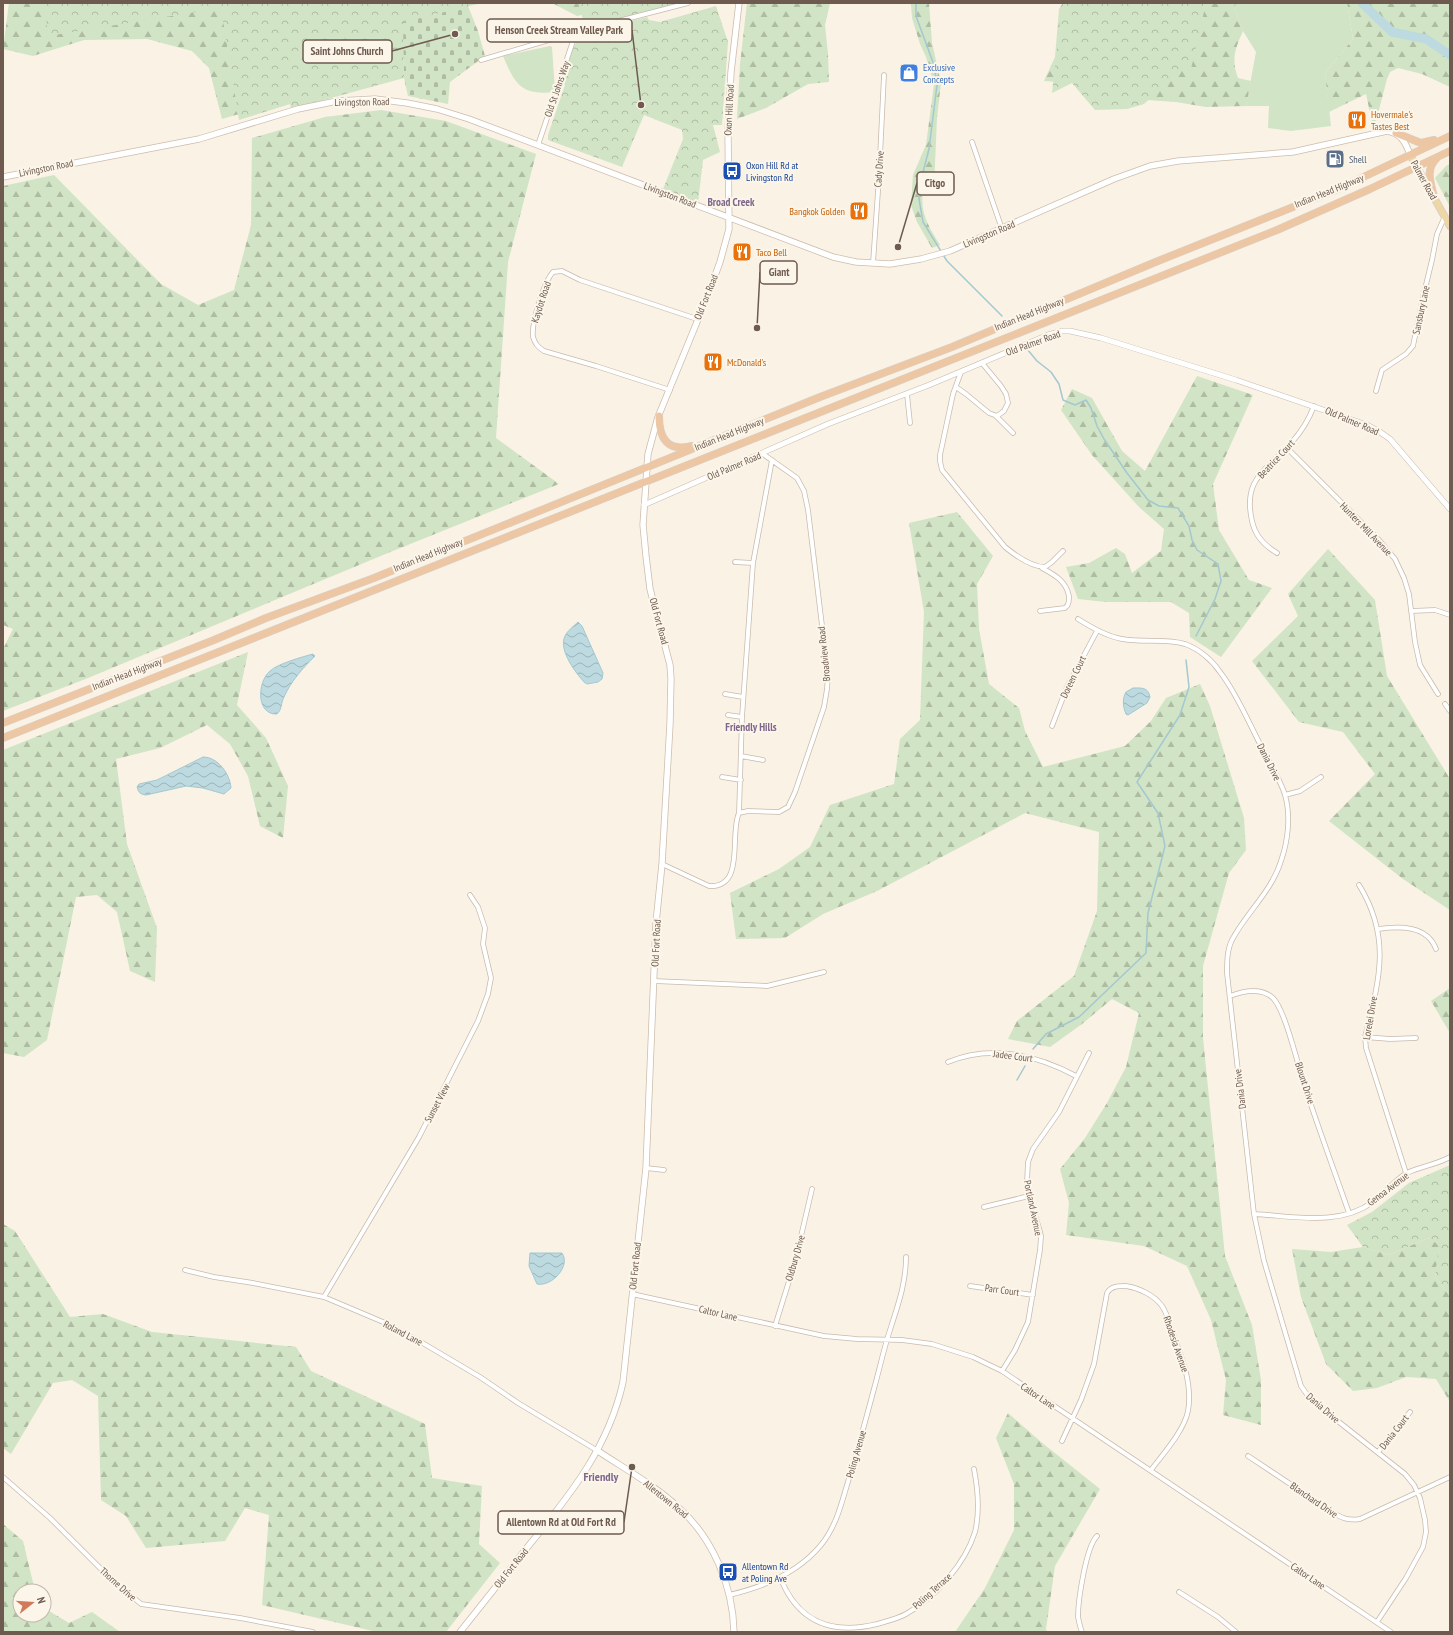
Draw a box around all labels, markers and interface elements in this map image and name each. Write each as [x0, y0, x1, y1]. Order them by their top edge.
callout: Henson Creek Stream Valley Park [487, 19, 632, 42]
text: Henson Creek Stream Valley Park [495, 23, 624, 37]
callout: Saint Johns Church [303, 40, 392, 63]
text: Saint Johns Church [310, 44, 384, 58]
street label: Old St Johns Way [541, 59, 573, 119]
place label: Exclusive Concepts [923, 61, 955, 86]
shop icon: Exclusive Concepts [898, 62, 920, 84]
street label: Oxon Hill Road [721, 84, 737, 136]
street label: Livingston Road [334, 95, 390, 109]
place label: Hovermale's Tastes Best [1371, 108, 1413, 133]
restaurant icon: Hovermale's Tastes Best [1346, 109, 1368, 131]
fuel station icon: Shell [1324, 148, 1346, 170]
street label: Cady Drive [871, 150, 887, 188]
place label: Shell [1349, 153, 1367, 166]
street label: Livingston Road [18, 156, 74, 180]
street label: Palmer Road [1408, 158, 1440, 202]
place label: Oxon Hill Rd at Livingston Rd [746, 159, 799, 184]
bus stop icon: Oxon Hill Rd at Livingston Rd [721, 160, 743, 182]
street label: Indian Head Highway [1292, 171, 1366, 211]
callout: Citgo [917, 172, 954, 195]
text: Citgo [925, 176, 945, 190]
street label: Livingston Road [642, 179, 698, 211]
district label: Broad Creek [707, 195, 755, 209]
restaurant icon: Bangkok Golden [848, 200, 870, 222]
place label: Bangkok Golden [789, 205, 845, 218]
street label: Livingston Road [961, 217, 1017, 251]
restaurant icon: Taco Bell [731, 241, 753, 263]
place label: Taco Bell [756, 246, 788, 259]
callout: Giant [760, 261, 797, 284]
text: Giant [769, 265, 790, 279]
street label: Old Fort Road [691, 272, 721, 322]
street label: Kaydot Road [528, 280, 554, 324]
street label: Sansbury Lane [1409, 284, 1433, 336]
street label: Indian Head Highway [992, 294, 1066, 334]
street label: Old Palmer Road [1004, 327, 1062, 359]
restaurant icon: McDonald's [702, 351, 724, 373]
place label: McDonald's [727, 356, 767, 369]
street label: Old Palmer Road [1323, 404, 1381, 438]
street label: Indian Head Highway [692, 414, 766, 454]
street label: Beatrice Court [1255, 437, 1298, 481]
street label: Old Palmer Road [705, 449, 763, 483]
street label: Hunters Mill Avenue [1337, 499, 1395, 559]
street label: Indian Head Highway [391, 535, 465, 575]
street label: Old Fort Road [647, 596, 671, 646]
street label: Broadview Road [815, 626, 833, 682]
street label: Doreen Court [1057, 653, 1089, 700]
street label: Indian Head Highway [90, 655, 164, 693]
district label: Friendly Hills [725, 720, 777, 734]
street label: Dania Drive [1254, 741, 1284, 783]
street label: Old Fort Road [648, 919, 664, 967]
street label: Lorelei Drive [1360, 995, 1380, 1041]
street label: Jadee Court [991, 1047, 1034, 1065]
street label: Blount Drive [1292, 1060, 1318, 1106]
street label: Dania Drive [1231, 1068, 1249, 1110]
street label: Sunset View [421, 1081, 453, 1125]
street label: Genoa Avenue [1365, 1169, 1411, 1209]
street label: Portland Avenue [1021, 1179, 1045, 1237]
street label: Oldbury Drive [782, 1233, 808, 1283]
street label: Old Fort Road [626, 1242, 644, 1290]
street label: Parr Court [984, 1281, 1020, 1299]
street label: Caltor Lane [697, 1302, 739, 1324]
street label: Rhodesia Avenue [1160, 1314, 1192, 1374]
street label: Roland Lane [381, 1317, 425, 1349]
street label: Caltor Lane [1018, 1380, 1058, 1412]
street label: Dania Drive [1304, 1390, 1342, 1426]
street label: Dania Court [1376, 1412, 1412, 1452]
street label: Poling Avenue [843, 1429, 869, 1479]
district label: Friendly [584, 1469, 619, 1484]
street label: Allentown Road [641, 1477, 691, 1521]
street label: Blanchard Drive [1288, 1479, 1340, 1521]
callout: Allentown Rd at Old Fort Rd [498, 1511, 624, 1534]
text: Allentown Rd at Old Fort Rd [505, 1515, 616, 1529]
street label: Old Fort Road [491, 1545, 531, 1591]
place label: Allentown Rd at Poling Ave [742, 1560, 788, 1585]
street label: Caltor Lane [1288, 1560, 1328, 1592]
bus stop icon: Allentown Rd at Poling Ave [717, 1561, 739, 1583]
street label: Thorne Drive [97, 1564, 139, 1604]
street label: Poling Terrace [910, 1570, 954, 1612]
north arrow [12, 1583, 52, 1623]
text: N [34, 1595, 49, 1605]

